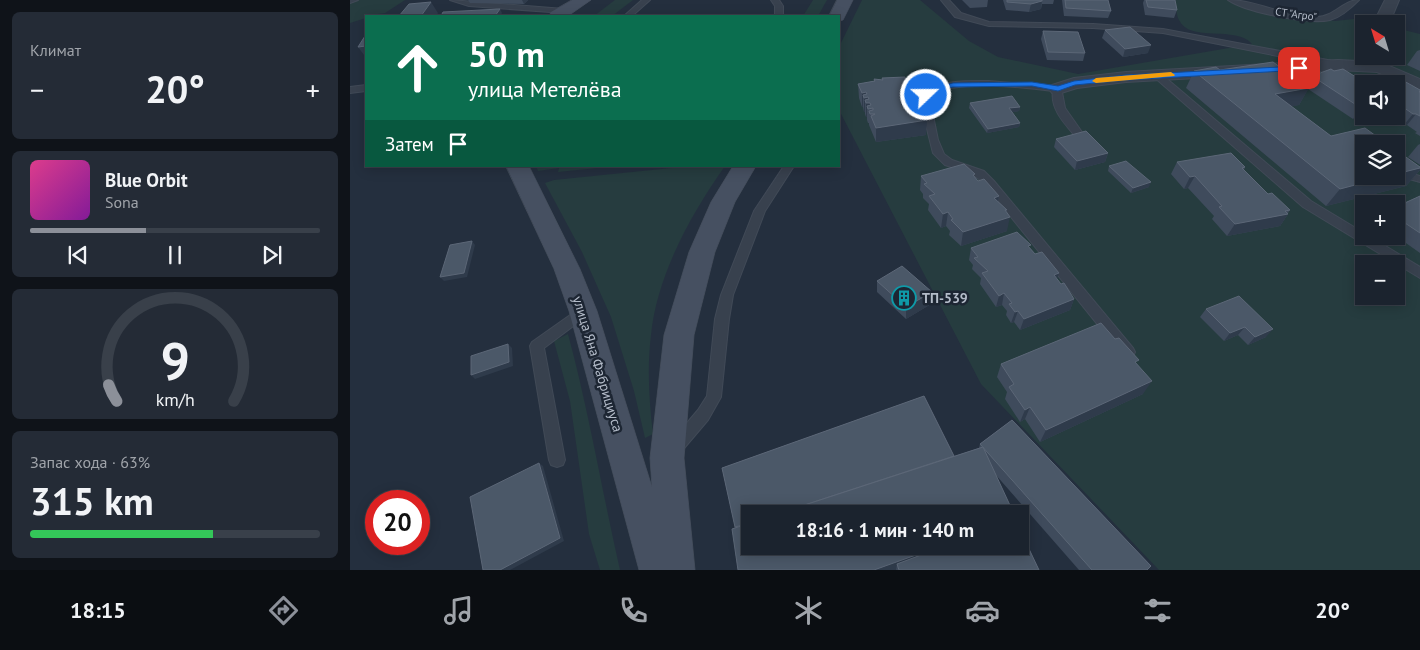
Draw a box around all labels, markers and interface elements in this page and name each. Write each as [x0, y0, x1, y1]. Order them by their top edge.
street label: СТ "Агро" [1274, 4, 1318, 24]
north arrow [1355, 15, 1405, 65]
map controls [1355, 15, 1405, 305]
text: 50 m [468, 31, 545, 77]
icon: ahead [385, 35, 450, 100]
text: Климат [30, 40, 81, 60]
pin [1278, 47, 1320, 89]
icon: arrive [1285, 54, 1313, 82]
text: 20° [145, 64, 205, 113]
position arrow [899, 68, 951, 120]
text: − [30, 71, 44, 108]
text: + [306, 71, 320, 108]
text: улица Метелёва [468, 75, 622, 103]
button: sound [1355, 75, 1405, 125]
icon: arrive [444, 130, 472, 158]
text: Затем [385, 132, 434, 156]
button: layers [1355, 135, 1405, 185]
text: Blue Orbit [105, 168, 188, 192]
text: Sona [105, 192, 139, 212]
button: + [1355, 195, 1405, 245]
icon: previous [64, 241, 92, 269]
icon: pause [161, 241, 189, 269]
icon: next [258, 241, 286, 269]
button: − [1355, 255, 1405, 305]
building icon: ТП-539 [891, 285, 917, 311]
place label: ТП-539 [922, 289, 968, 307]
street label: улица Яна Фабрициуса [569, 294, 627, 434]
text: 9 [160, 327, 190, 394]
text: km/h [155, 388, 195, 411]
text: Запас хода · 63% [30, 452, 150, 472]
text: 315 km [30, 476, 154, 525]
speed limit sign: 20 [365, 490, 430, 555]
text: 18:16 · 1 мин · 140 m [796, 518, 974, 542]
icon: directions [266, 593, 301, 628]
icon: music [441, 593, 476, 628]
icon: phone [616, 593, 651, 628]
icon: climate [791, 593, 826, 628]
icon: car [965, 593, 1000, 628]
icon: filters [1140, 593, 1175, 628]
text: 18:15 [70, 596, 126, 624]
text: 20° [1315, 596, 1350, 624]

